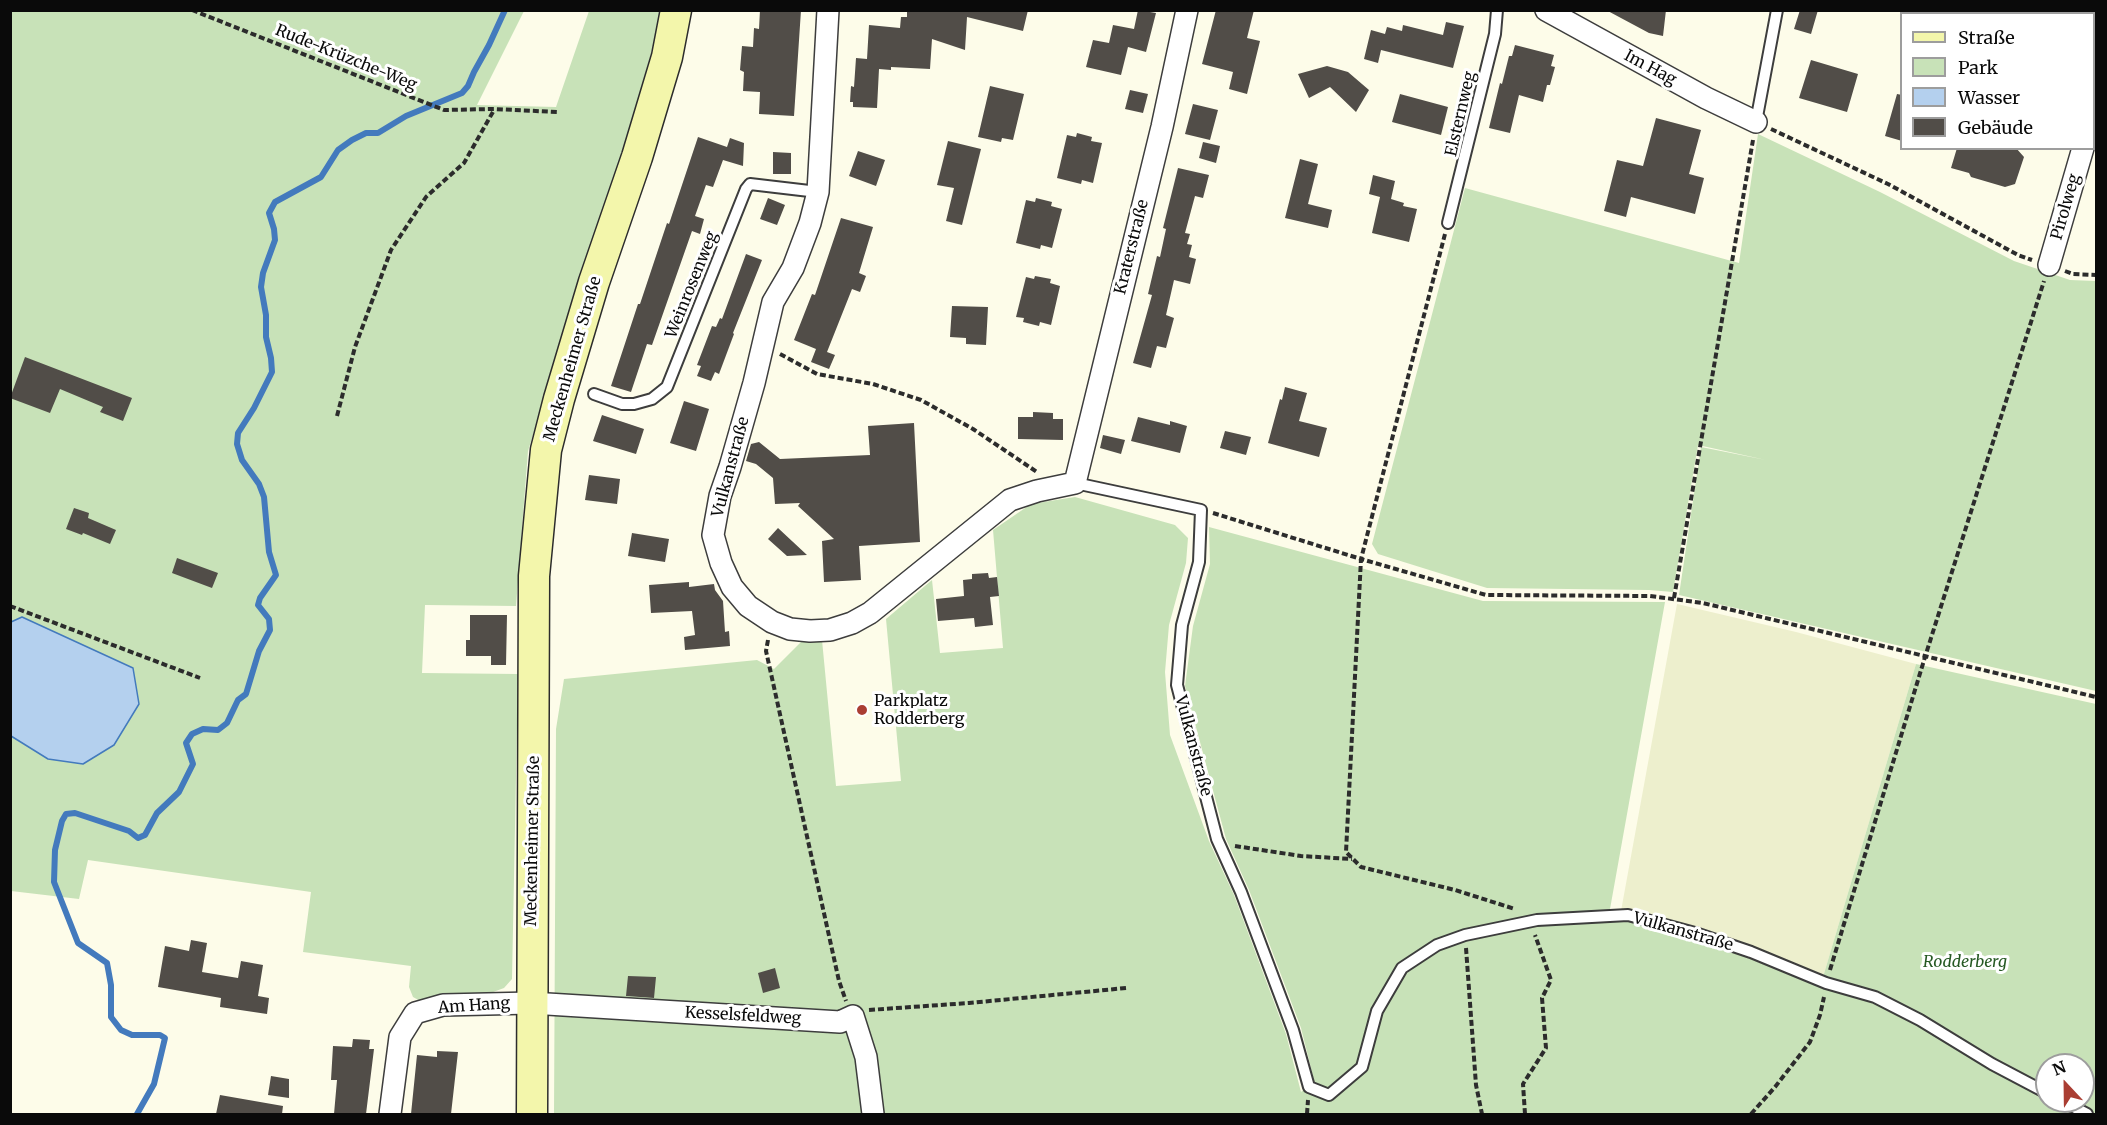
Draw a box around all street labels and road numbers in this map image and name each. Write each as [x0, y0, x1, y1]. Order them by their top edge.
street label: Rude-Krüzche-Weg [272, 21, 420, 95]
street label: Im Hag [1621, 46, 1679, 90]
street label: Elsternweg [1442, 70, 1480, 158]
street label: Pirolweg [2047, 172, 2085, 242]
street label: Kraterstraße [1111, 198, 1153, 296]
street label: Weinrosenweg [662, 229, 722, 341]
street label: Meckenheimer Straße [540, 274, 606, 444]
street label: Vulkanstraße [708, 415, 754, 519]
street label: Vulkanstraße [1170, 694, 1216, 798]
street label: Meckenheimer Straße [522, 756, 544, 926]
street label: Vulkanstraße [1631, 909, 1735, 955]
street label: Am Hang [437, 994, 511, 1018]
street label: Kesselsfeldweg [684, 1003, 802, 1029]

